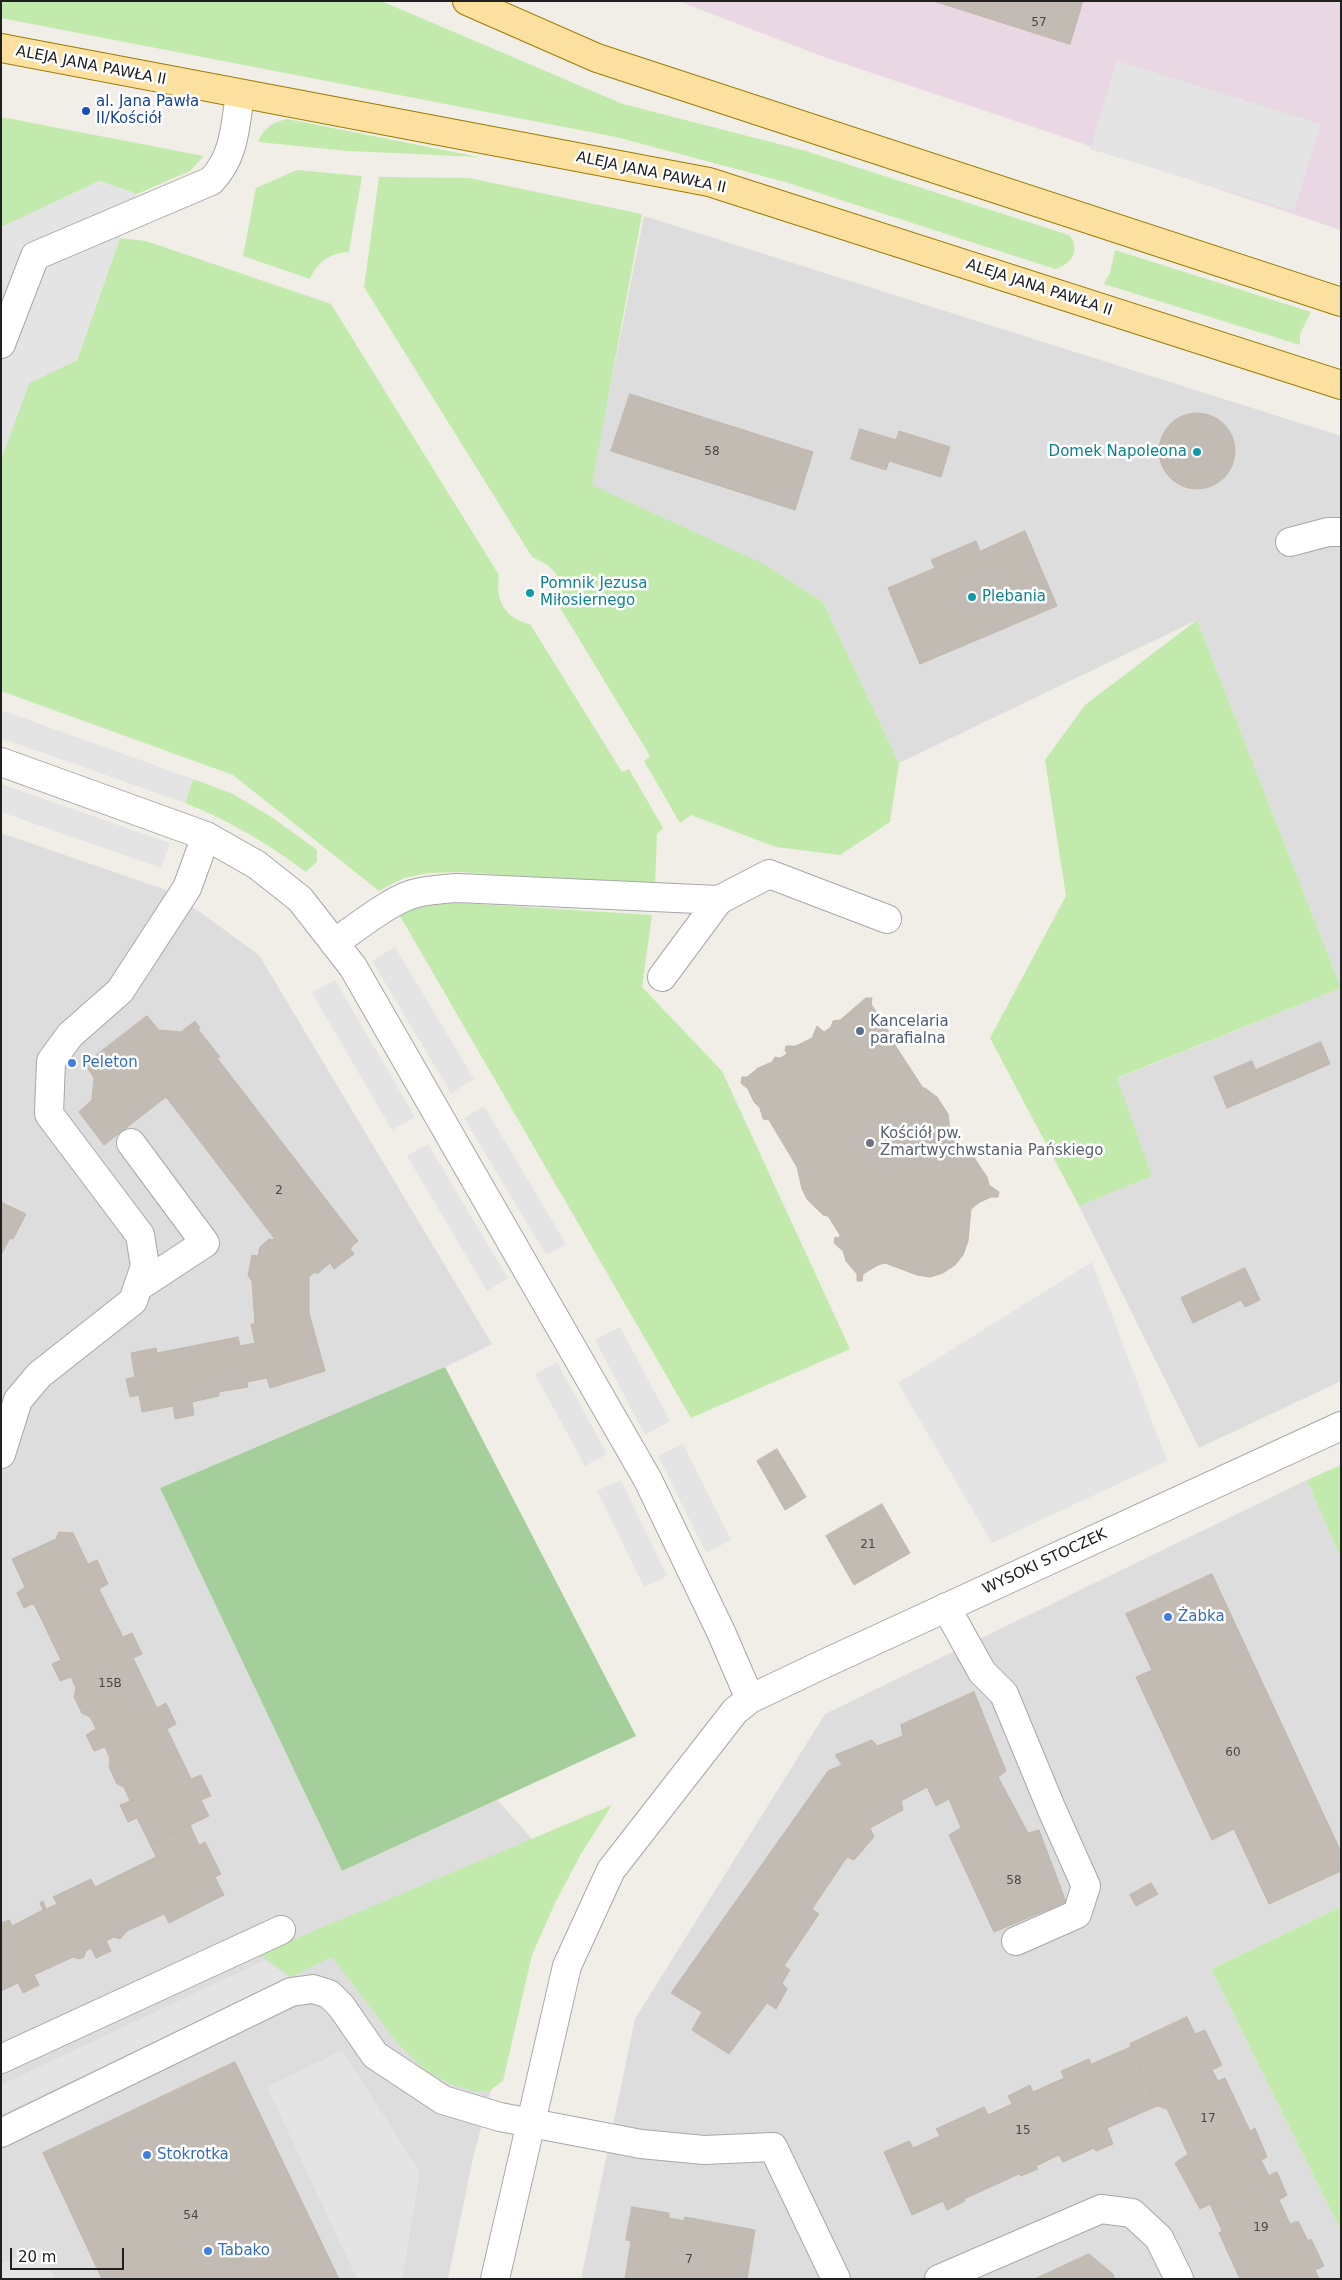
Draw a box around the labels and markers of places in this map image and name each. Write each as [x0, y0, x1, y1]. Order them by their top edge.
place label: al. Jana Pawła II/Kościół [96, 93, 199, 128]
marker: al. Jana Pawła II/Kościół [80, 105, 92, 117]
place label: Domek Napoleona [1049, 443, 1187, 461]
marker: Domek Napoleona [1191, 446, 1203, 458]
place label: Pomnik Jezusa Miłosiernego [540, 575, 647, 610]
marker: Pomnik Jezusa Miłosiernego [524, 587, 536, 599]
place label: Plebania [982, 588, 1046, 606]
marker: Plebania [966, 591, 978, 603]
place label: Kancelaria parafialna [870, 1013, 949, 1048]
marker: Kancelaria parafialna [854, 1025, 866, 1037]
place label: Peleton [82, 1054, 138, 1072]
marker: Peleton [66, 1057, 78, 1069]
place label: Kościół pw. Zmartwychwstania Pańskiego [880, 1125, 1103, 1160]
marker: Kościół pw. Zmartwychwstania Pańskiego [864, 1137, 876, 1149]
place label: Żabka [1178, 1608, 1225, 1626]
marker: Żabka [1162, 1611, 1174, 1623]
place label: Stokrotka [157, 2146, 229, 2164]
marker: Stokrotka [141, 2149, 153, 2161]
place label: Tabako [218, 2242, 270, 2260]
marker: Tabako [202, 2245, 214, 2257]

